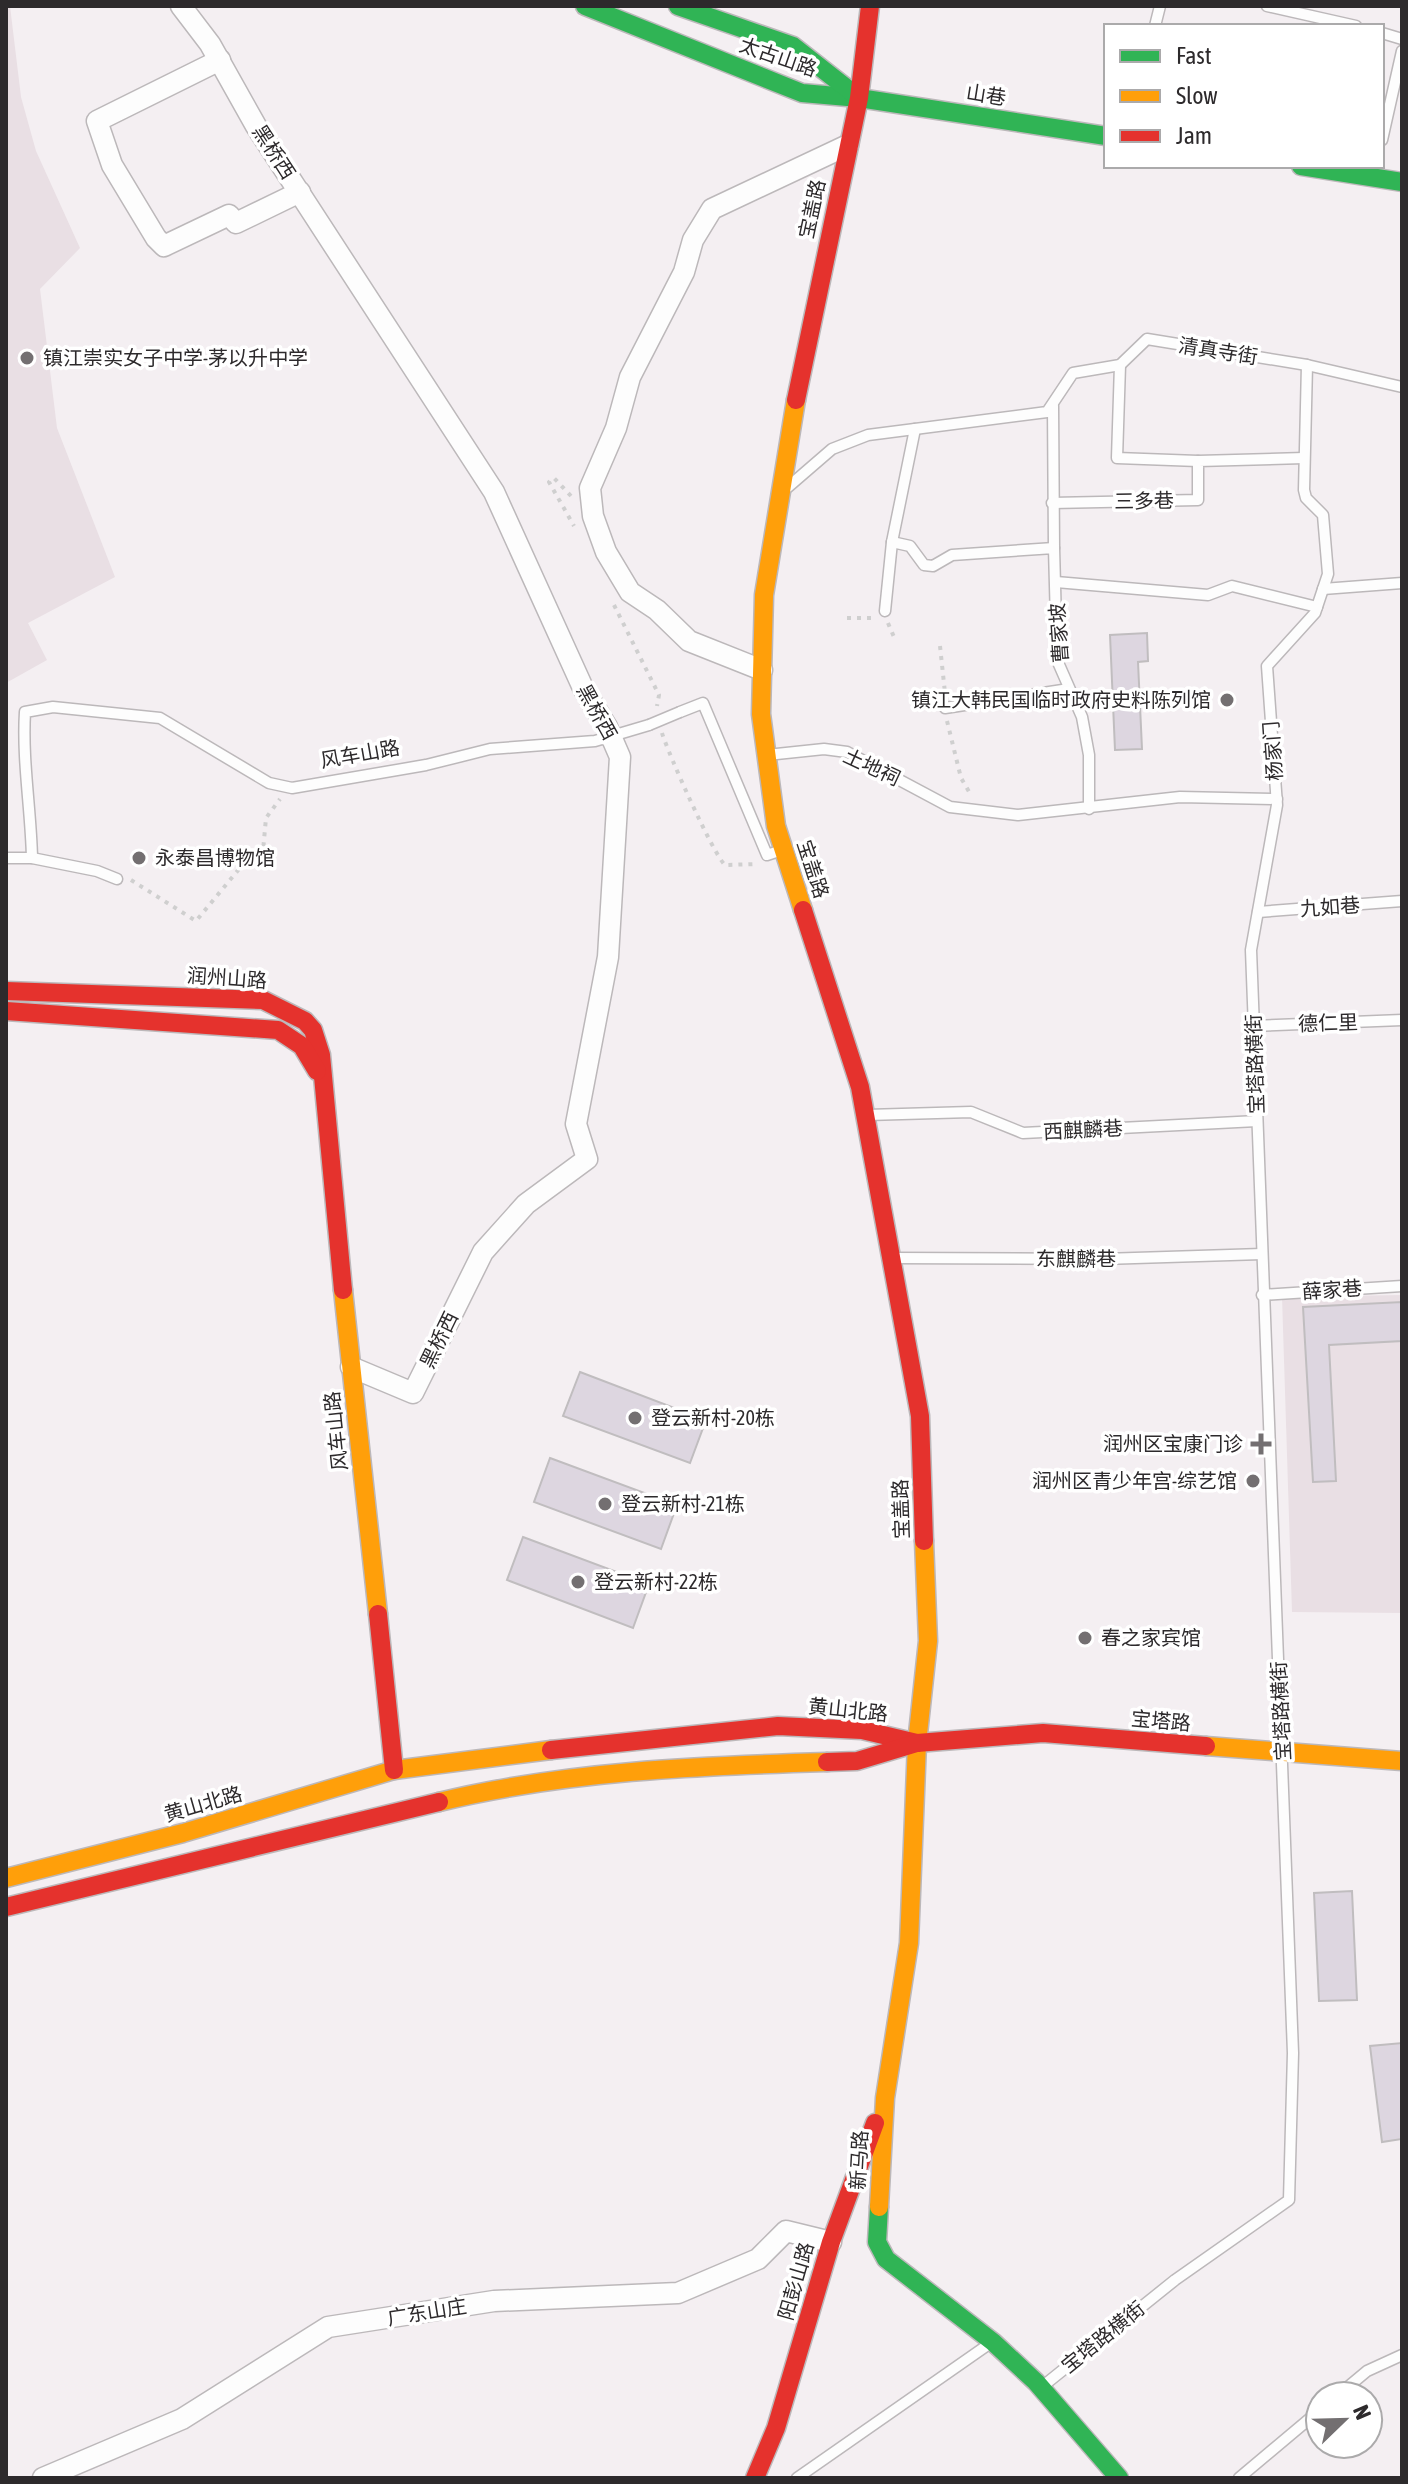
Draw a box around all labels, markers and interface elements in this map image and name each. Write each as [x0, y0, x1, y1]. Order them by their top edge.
legend [1104, 24, 1384, 168]
street label: 太古山路 [737, 33, 820, 80]
text: Fast [1176, 42, 1212, 69]
street label: 山巷 [965, 80, 1008, 109]
text: Slow [1176, 82, 1218, 109]
street label: 黑桥西 [248, 120, 300, 183]
text: Jam [1176, 122, 1212, 149]
street label: 宝盖路 [794, 177, 829, 241]
street label: 清真寺街 [1177, 333, 1259, 368]
place label: 镇江崇实女子中学-茅以升中学 [43, 346, 308, 369]
marker: 镇江崇实女子中学-茅以升中学 [18, 349, 36, 367]
street label: 三多巷 [1114, 488, 1174, 513]
street label: 曹家坡 [1045, 602, 1072, 664]
street label: 黑桥西 [573, 680, 622, 744]
place label: 镇江大韩民国临时政府史料陈列馆 [911, 688, 1211, 711]
marker: 镇江大韩民国临时政府史料陈列馆 [1218, 691, 1236, 709]
street label: 杨家门 [1259, 720, 1286, 782]
street label: 风车山路 [319, 735, 401, 772]
street label: 土地祠 [840, 743, 904, 790]
street label: 宝盖路 [793, 837, 834, 901]
place label: 永泰昌博物馆 [155, 846, 275, 869]
marker: 永泰昌博物馆 [130, 849, 148, 867]
street label: 九如巷 [1299, 893, 1361, 920]
street label: 润州山路 [186, 963, 268, 992]
street label: 德仁里 [1298, 1010, 1358, 1035]
street label: 宝塔路横街 [1241, 1014, 1268, 1114]
street label: 西麒麟巷 [1042, 1116, 1124, 1143]
street label: 东麒麟巷 [1036, 1247, 1116, 1270]
street label: 薛家巷 [1301, 1276, 1363, 1303]
street label: 黑桥西 [415, 1308, 462, 1372]
street label: 风车山路 [320, 1390, 351, 1472]
place label: 登云新村-20栋 [651, 1406, 775, 1429]
marker: 登云新村-20栋 [626, 1409, 644, 1427]
place label: 润州区宝康门诊 [1103, 1432, 1243, 1455]
marker: 润州区宝康门诊 [1250, 1433, 1272, 1455]
place label: 润州区青少年宫-综艺馆 [1032, 1469, 1237, 1492]
marker: 润州区青少年宫-综艺馆 [1244, 1472, 1262, 1490]
street label: 宝盖路 [888, 1479, 913, 1539]
place label: 登云新村-21栋 [621, 1492, 745, 1515]
marker: 登云新村-21栋 [596, 1495, 614, 1513]
place label: 登云新村-22栋 [594, 1570, 718, 1593]
marker: 登云新村-22栋 [569, 1573, 587, 1591]
place label: 春之家宾馆 [1101, 1626, 1201, 1649]
marker: 春之家宾馆 [1076, 1629, 1094, 1647]
street label: 宝塔路横街 [1266, 1660, 1295, 1762]
street label: 黄山北路 [807, 1694, 889, 1725]
street label: 宝塔路 [1130, 1706, 1192, 1735]
street label: 黄山北路 [161, 1781, 244, 1826]
street label: 新马路 [845, 2129, 872, 2191]
street label: 阳彭山路 [773, 2239, 818, 2322]
street label: 广东山庄 [386, 2294, 468, 2329]
street label: 宝塔路横街 [1057, 2296, 1149, 2377]
north arrow [1304, 2380, 1384, 2460]
text: N [1348, 2401, 1377, 2423]

